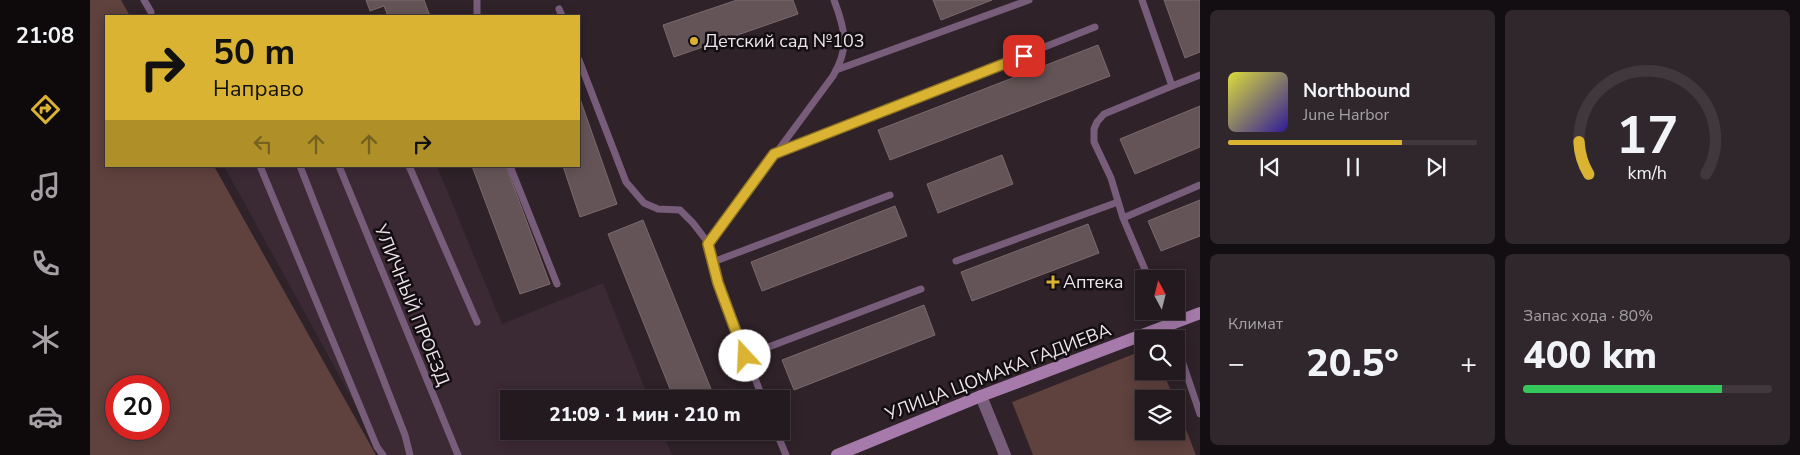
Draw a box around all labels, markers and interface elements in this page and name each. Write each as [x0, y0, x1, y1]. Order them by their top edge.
text: 21:08 [16, 21, 74, 51]
text: 50 m [213, 29, 295, 76]
place label: Детский сад №103 [704, 29, 865, 53]
icon: right [130, 35, 195, 100]
marker: Детский сад №103 [688, 35, 700, 47]
pin [1003, 35, 1045, 77]
icon: arrive [1010, 42, 1038, 70]
text: Направо [213, 74, 304, 104]
text: Northbound [1303, 78, 1410, 104]
icon: directions [28, 92, 63, 127]
text: 17 [1616, 100, 1679, 171]
text: June Harbor [1303, 104, 1389, 126]
icon: left [249, 130, 277, 158]
icon: ahead [302, 130, 330, 158]
icon: ahead [355, 130, 383, 158]
icon: right [408, 130, 436, 158]
icon: previous [1256, 153, 1284, 181]
icon: pause [1339, 153, 1367, 181]
icon: next [1422, 153, 1450, 181]
text: km/h [1628, 161, 1667, 185]
icon: music [28, 169, 63, 204]
street label: УЛИЧНЫЙ ПРОЕЗД [368, 220, 455, 389]
icon: phone [28, 246, 63, 281]
place label: Аптека [1063, 270, 1124, 294]
north arrow [1135, 270, 1185, 320]
map controls [1135, 270, 1185, 440]
marker: Аптека [1047, 276, 1059, 288]
text: Запас хода · 80% [1523, 305, 1653, 327]
text: Климат [1228, 313, 1283, 335]
street label: УЛИЦА ЦОМАКА ГАДИЕВА [881, 318, 1114, 427]
icon: climate [28, 322, 63, 357]
position arrow [718, 329, 770, 381]
button: search [1135, 330, 1185, 380]
text: 400 km [1523, 330, 1657, 381]
text: 20.5° [1306, 338, 1399, 389]
text: − [1228, 345, 1245, 383]
text: + [1460, 345, 1477, 383]
speed limit sign: 20 [105, 375, 170, 440]
button: layers [1135, 390, 1185, 440]
icon: car [28, 399, 63, 434]
text: 21:09 · 1 мин · 210 m [549, 402, 741, 428]

